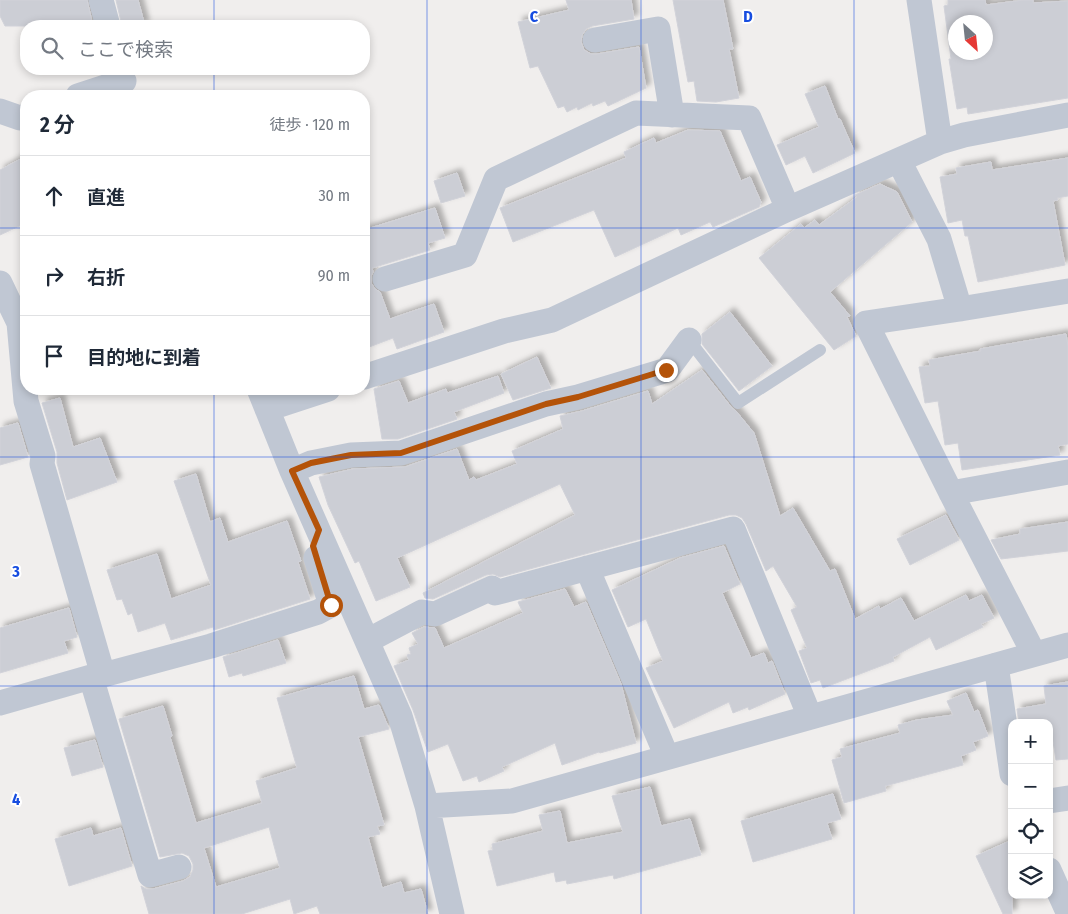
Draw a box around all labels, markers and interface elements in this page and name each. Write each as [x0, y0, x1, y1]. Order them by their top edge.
text: C [530, 7, 539, 26]
text: D [743, 7, 753, 26]
north arrow [948, 15, 993, 60]
search box [20, 20, 370, 75]
icon: search [38, 34, 66, 62]
text: ここで検索 [78, 38, 173, 61]
text: 2 分 [40, 112, 75, 138]
text: 徒歩 · 120 m [269, 115, 350, 134]
icon: ahead [40, 182, 68, 210]
text: 直進 [87, 186, 125, 209]
text: 30 m [318, 186, 350, 205]
icon: right [40, 262, 68, 290]
text: 右折 [87, 266, 125, 289]
text: 90 m [318, 266, 350, 285]
icon: arrive [40, 342, 68, 370]
text: 目的地に到着 [87, 346, 201, 369]
route end [655, 359, 678, 382]
text: 3 [11, 562, 20, 581]
route start [320, 594, 343, 617]
map controls [1008, 719, 1053, 899]
button: + [1008, 719, 1053, 764]
button: − [1008, 764, 1053, 809]
text: 4 [12, 790, 20, 809]
button: locate [1008, 809, 1053, 854]
button: layers [1008, 854, 1053, 899]

